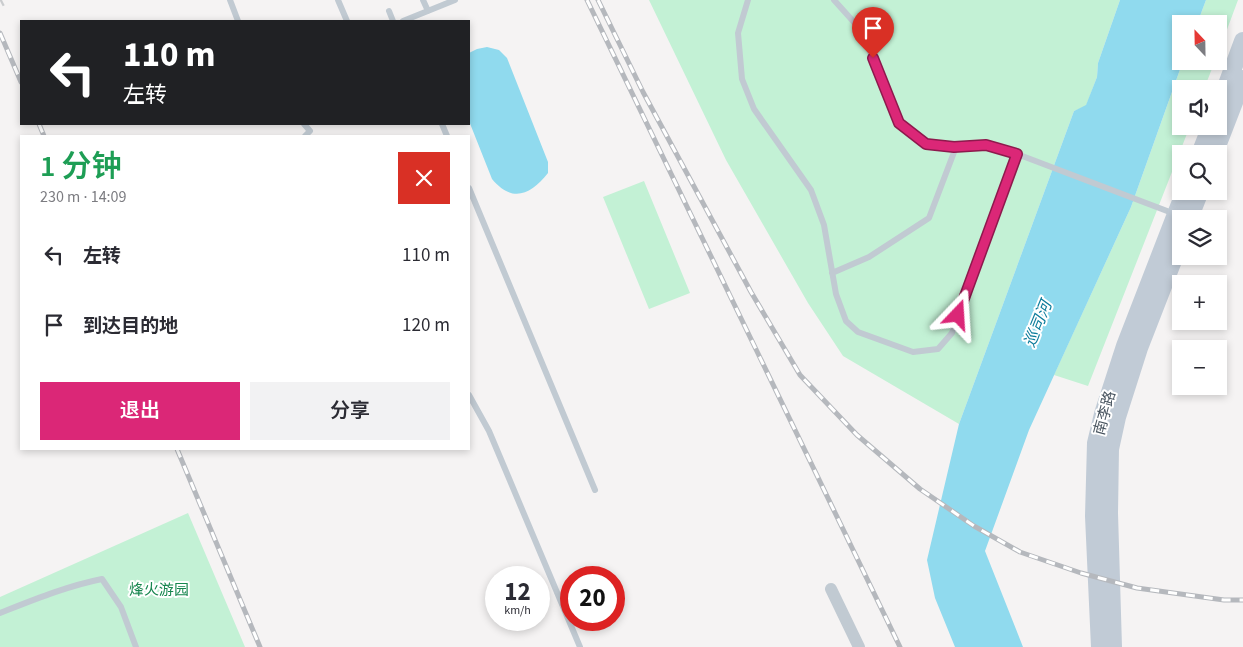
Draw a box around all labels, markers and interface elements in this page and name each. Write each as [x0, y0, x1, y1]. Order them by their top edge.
pin [852, 7, 894, 58]
icon: arrive [859, 14, 887, 42]
north arrow [1172, 15, 1228, 70]
map controls [1172, 15, 1227, 395]
text: 110 m [123, 30, 215, 80]
icon: left [40, 40, 105, 105]
text: 左转 [123, 79, 167, 111]
button: sound [1172, 80, 1227, 135]
text: 1 分钟 [40, 145, 121, 188]
button: search [1172, 145, 1227, 200]
button: close [398, 152, 450, 204]
text: 230 m · 14:09 [40, 186, 127, 208]
button: layers [1172, 210, 1227, 265]
icon: left [40, 241, 68, 269]
text: 110 m [402, 242, 450, 269]
text: 左转 [83, 243, 121, 270]
button: + [1172, 275, 1227, 330]
position arrow [931, 288, 983, 340]
water label: 巡司河 [1019, 295, 1058, 350]
icon: arrive [40, 311, 68, 339]
text: 120 m [402, 312, 450, 339]
text: 到达目的地 [83, 313, 178, 340]
button: − [1172, 340, 1227, 395]
button: 退出 [40, 382, 240, 440]
button: 分享 [250, 382, 450, 440]
street label: 南李路 [1089, 389, 1121, 437]
speed limit sign: 20 [560, 566, 625, 631]
text: 12 [504, 574, 531, 610]
park label: 烽火游园 [129, 580, 189, 601]
text: km/h [504, 602, 531, 619]

